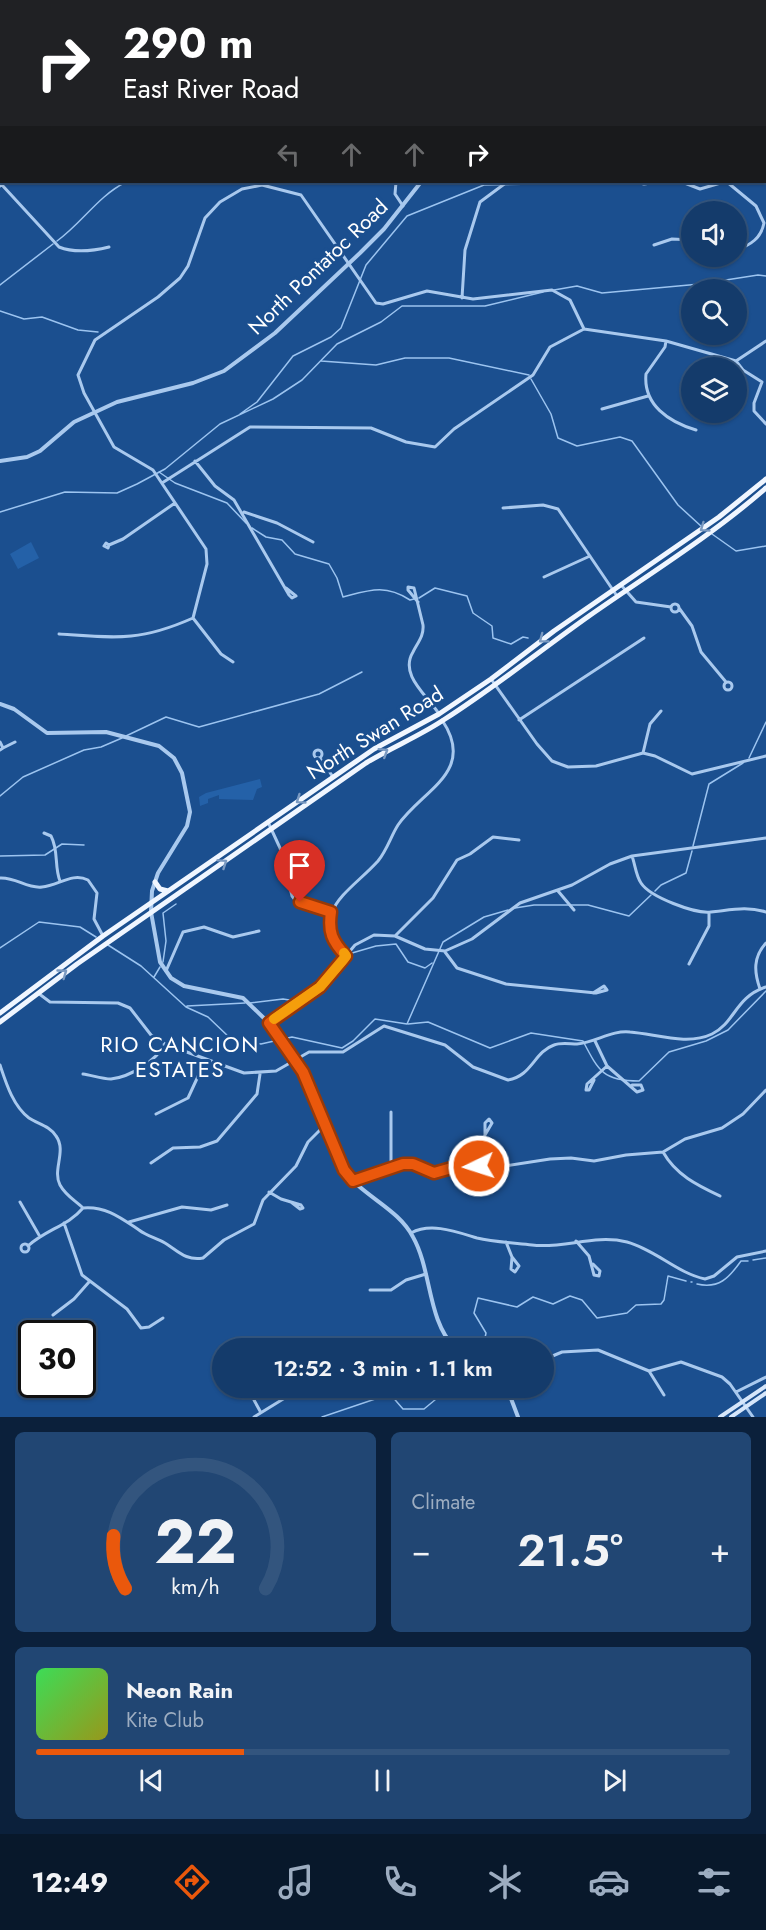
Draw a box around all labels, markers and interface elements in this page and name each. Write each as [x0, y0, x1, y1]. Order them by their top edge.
text: 290 m [123, 13, 254, 74]
icon: right [24, 24, 102, 102]
text: East River Road [123, 69, 299, 108]
icon: left [272, 138, 305, 171]
icon: ahead [335, 138, 368, 171]
icon: ahead [398, 138, 431, 171]
icon: right [461, 138, 494, 171]
street label: North Pontatoc Road [241, 192, 395, 342]
map controls [681, 201, 747, 423]
button: sound [681, 201, 747, 267]
button: search [681, 279, 747, 345]
button: layers [681, 357, 747, 423]
one-way arrow [699, 521, 710, 532]
one-way arrow [539, 632, 550, 643]
street label: North Swan Road [301, 679, 449, 787]
one-way arrow [378, 747, 388, 759]
one-way arrow [296, 793, 307, 804]
pin [274, 840, 325, 902]
icon: arrive [283, 849, 316, 882]
one-way arrow [217, 859, 228, 870]
one-way arrow [56, 970, 67, 981]
district label: RIO CANCION ESTATES [100, 1028, 260, 1085]
position arrow [447, 1134, 511, 1198]
speed limit sign: 30 [18, 1320, 96, 1398]
text: 12:52 · 3 min · 1.1 km [273, 1352, 493, 1384]
text: Climate [412, 1488, 475, 1517]
text: 22 [154, 1496, 236, 1586]
text: 21.5° [518, 1518, 623, 1583]
text: − [412, 1527, 431, 1574]
text: + [710, 1527, 730, 1574]
text: km/h [171, 1571, 219, 1602]
text: Neon Rain [126, 1674, 233, 1706]
text: Kite Club [126, 1706, 204, 1735]
icon: previous [135, 1764, 168, 1797]
icon: pause [366, 1764, 399, 1797]
icon: next [598, 1764, 631, 1797]
icon: directions [171, 1861, 213, 1903]
icon: music [275, 1861, 317, 1903]
icon: phone [379, 1861, 421, 1903]
icon: climate [484, 1861, 526, 1903]
icon: car [588, 1861, 630, 1903]
icon: filters [693, 1861, 735, 1903]
text: 12:49 [31, 1863, 108, 1902]

